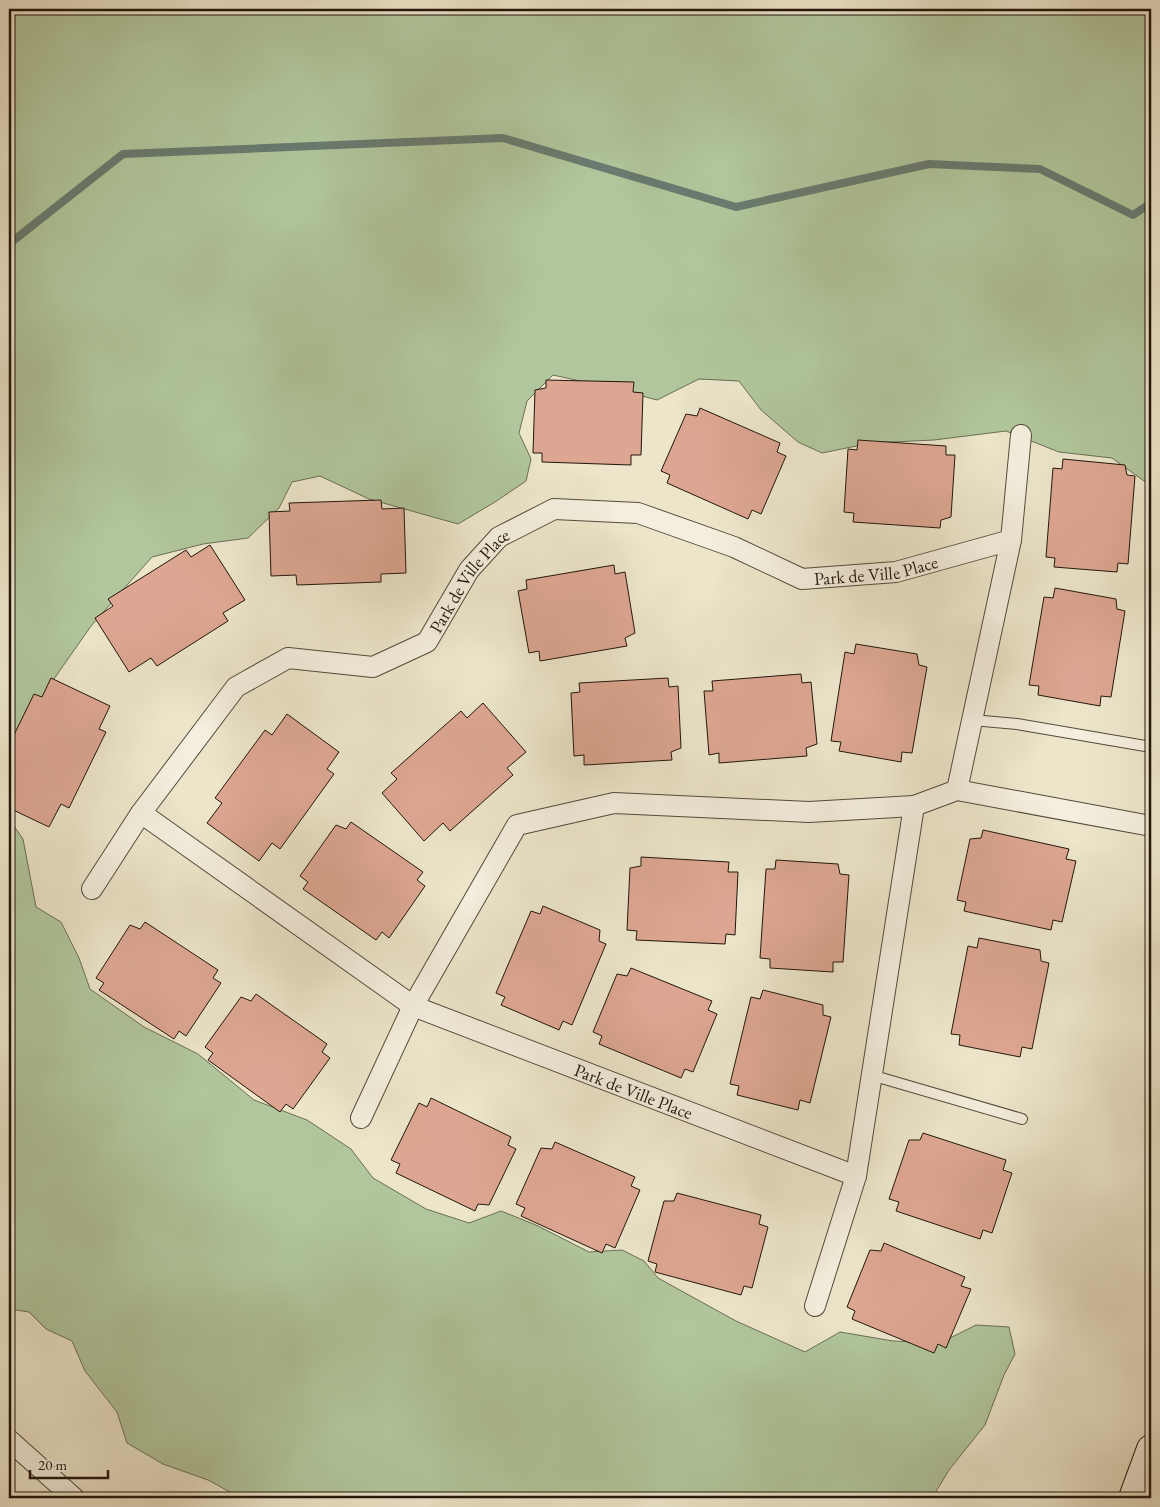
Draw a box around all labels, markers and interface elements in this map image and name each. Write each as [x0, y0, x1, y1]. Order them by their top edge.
street label: Park de Ville Place [423, 522, 513, 637]
street label: Park de Ville Place [813, 549, 940, 590]
street label: Park de Ville Place [571, 1058, 696, 1124]
scale bar [30, 1447, 108, 1479]
text: 20 m [38, 1455, 67, 1474]

